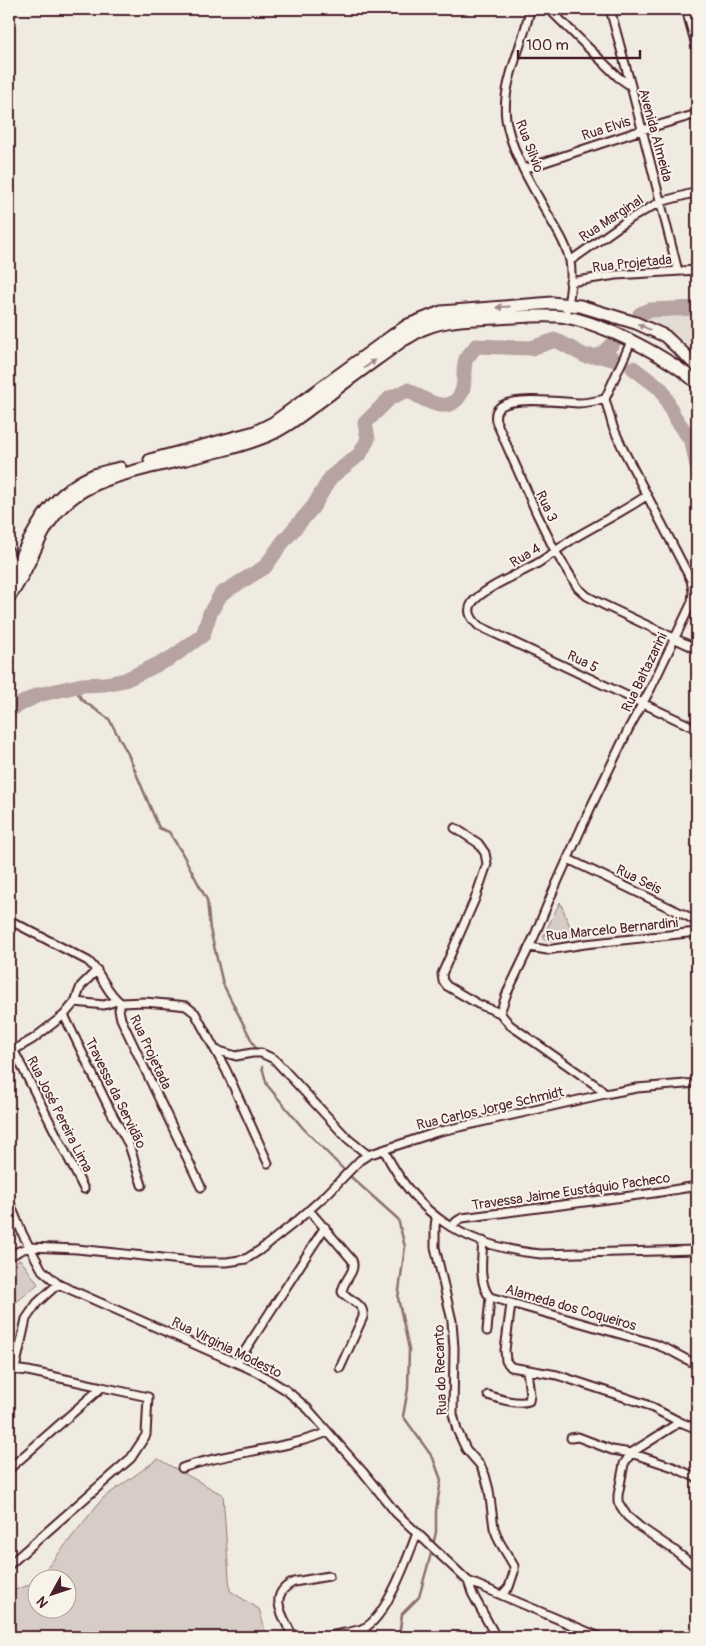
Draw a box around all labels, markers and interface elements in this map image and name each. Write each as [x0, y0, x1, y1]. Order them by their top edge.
scale bar [518, 28, 641, 60]
text: 100 m [526, 36, 569, 55]
street label: Avenida Almeida [635, 87, 676, 184]
street label: Rua Elvis [580, 112, 633, 144]
street label: Rua Silvio [512, 117, 547, 175]
street label: Rua Marginal [576, 191, 647, 246]
street label: Rua Projetada [591, 251, 673, 276]
one-way arrow [495, 303, 511, 311]
one-way arrow [637, 323, 651, 331]
one-way arrow [364, 359, 377, 369]
street label: Rua 3 [532, 488, 561, 525]
street label: Rua 4 [507, 540, 544, 571]
street label: Rua Baltazarini [618, 629, 671, 715]
street label: Rua 5 [565, 647, 601, 676]
street label: Rua Seis [613, 861, 665, 898]
street label: Rua Marcelo Bernardini [545, 914, 679, 945]
street label: Rua Projetada [126, 1012, 175, 1092]
street label: Travessa da Servidão [81, 1035, 150, 1152]
street label: Rua José Pereira Lima [23, 1053, 96, 1175]
street label: Rua Carlos Jorge Schmidt [415, 1083, 566, 1134]
street label: Travessa Jaime Eustáquio Pacheco [471, 1169, 672, 1214]
street label: Alameda dos Coqueiros [503, 1281, 639, 1335]
street label: Rua Virginia Modesto [169, 1313, 285, 1382]
street label: Rua do Recanto [430, 1324, 451, 1416]
north arrow [28, 1568, 78, 1618]
text: N [33, 1593, 52, 1611]

